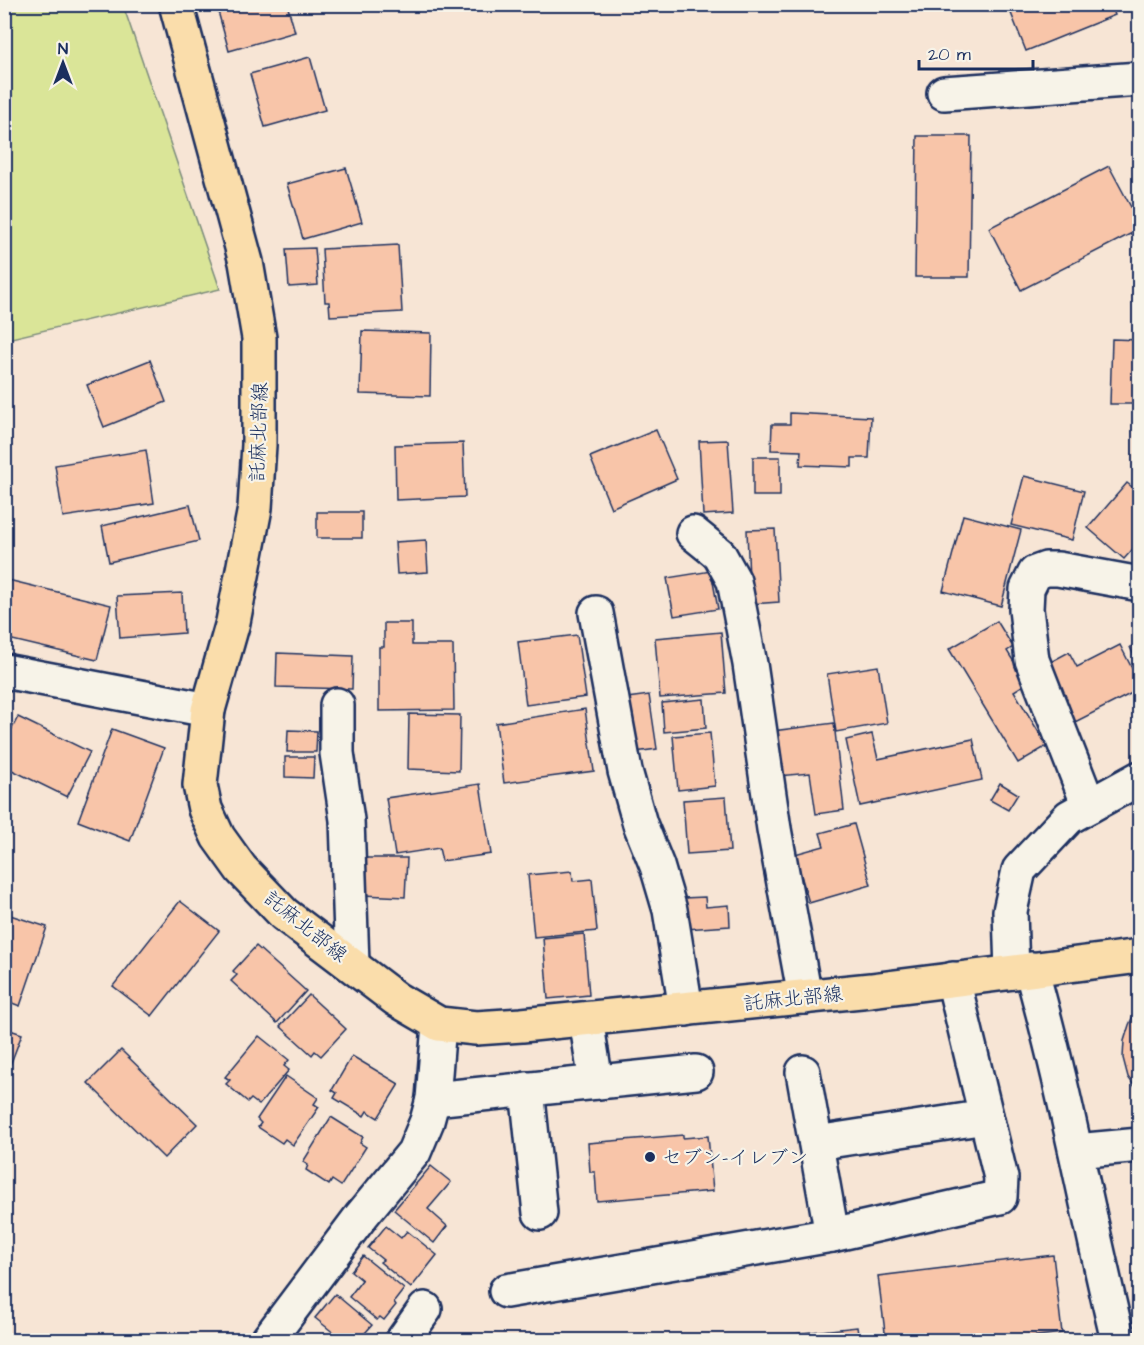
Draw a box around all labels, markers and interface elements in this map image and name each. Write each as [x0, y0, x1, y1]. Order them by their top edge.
north arrow [33, 33, 93, 93]
scale bar [919, 33, 1033, 71]
text: N [58, 38, 68, 60]
text: 20 m [928, 42, 971, 67]
street label: 託麻北部線 [243, 382, 275, 482]
street label: 託麻北部線 [258, 884, 353, 969]
street label: 託麻北部線 [742, 980, 844, 1018]
place label: セブン-イレブン [662, 1144, 808, 1172]
marker: セブン-イレブン [643, 1150, 657, 1164]

